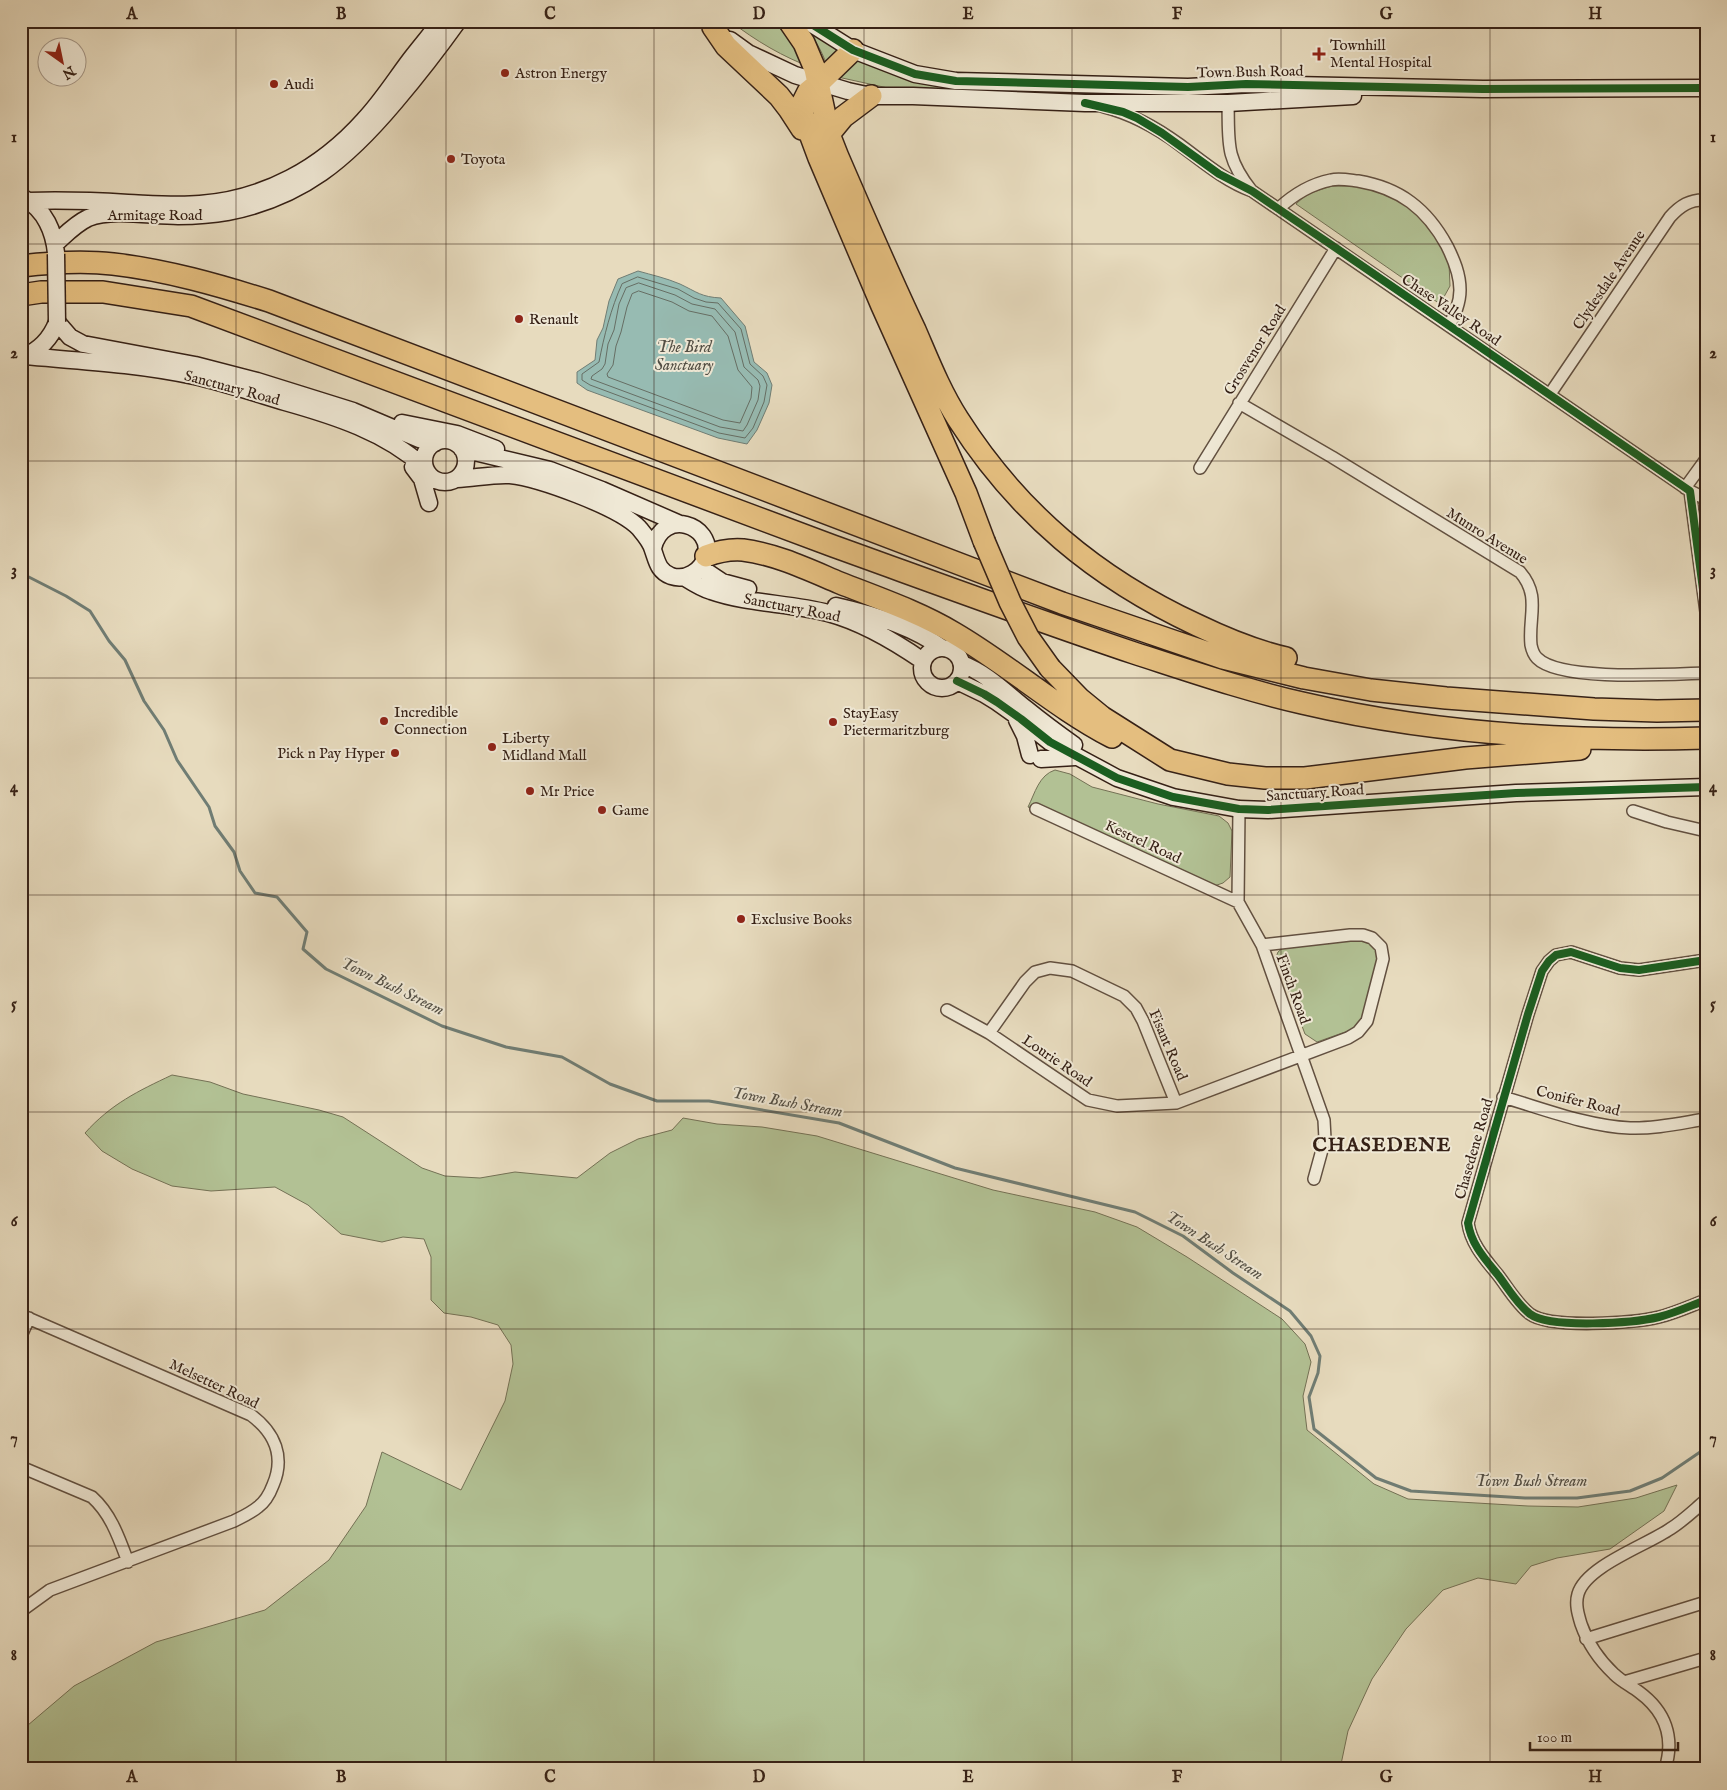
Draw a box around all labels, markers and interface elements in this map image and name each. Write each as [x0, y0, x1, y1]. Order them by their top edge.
text: A [126, 5, 139, 25]
text: B [336, 5, 347, 25]
text: C [544, 5, 556, 25]
text: D [753, 5, 766, 25]
text: E [962, 5, 974, 25]
text: F [1172, 5, 1183, 25]
text: G [1380, 5, 1393, 25]
text: H [1588, 5, 1602, 25]
place label: Townhill Mental Hospital [1330, 36, 1432, 72]
north arrow [38, 38, 88, 88]
marker: Townhill Mental Hospital [1312, 47, 1326, 61]
text: N [59, 61, 79, 83]
street label: Town Bush Road [1196, 62, 1305, 82]
place label: Astron Energy [514, 64, 608, 83]
marker: Astron Energy [499, 67, 511, 79]
place label: Audi [283, 75, 314, 94]
marker: Audi [268, 78, 280, 90]
text: 1 [11, 128, 17, 148]
text: 1 [1710, 128, 1716, 148]
place label: Toyota [461, 150, 506, 169]
marker: Toyota [445, 153, 457, 165]
street label: Armitage Road [106, 206, 204, 225]
street label: Clydesdale Avenue [1569, 226, 1649, 334]
street label: Chase Valley Road [1398, 270, 1505, 351]
street label: Grosvenor Road [1220, 300, 1291, 399]
place label: Renault [529, 310, 579, 329]
marker: Renault [513, 313, 525, 325]
water label: The Bird Sanctuary [655, 338, 714, 376]
text: 2 [10, 344, 18, 364]
text: 2 [1709, 344, 1717, 364]
street label: Sanctuary Road [182, 366, 283, 410]
street label: Munro Avenue [1443, 503, 1531, 569]
text: 3 [11, 561, 17, 581]
text: 3 [1710, 561, 1716, 581]
street label: Sanctuary Road [742, 589, 843, 627]
place label: Incredible Connection [394, 703, 467, 739]
place label: StayEasy Pietermaritzburg [843, 704, 950, 740]
marker: Incredible Connection [378, 715, 390, 727]
marker: StayEasy Pietermaritzburg [827, 716, 839, 728]
place label: Liberty Midland Mall [502, 729, 588, 765]
marker: Liberty Midland Mall [486, 741, 498, 753]
place label: Pick n Pay Hyper [277, 744, 385, 763]
marker: Pick n Pay Hyper [389, 747, 401, 759]
text: 4 [10, 778, 19, 798]
text: 4 [1709, 778, 1718, 798]
street label: Sanctuary Road [1265, 780, 1366, 806]
place label: Mr Price [540, 782, 594, 801]
marker: Mr Price [524, 785, 536, 797]
place label: Game [612, 801, 649, 820]
marker: Game [596, 804, 608, 816]
street label: Kestrel Road [1102, 816, 1185, 868]
place label: Exclusive Books [751, 910, 852, 929]
marker: Exclusive Books [735, 913, 747, 925]
street label: Finch Road [1272, 951, 1315, 1028]
water label: Town Bush Stream [337, 953, 447, 1021]
text: 5 [11, 995, 17, 1015]
text: 5 [1710, 995, 1716, 1015]
street label: Fisant Road [1144, 1007, 1192, 1084]
street label: Lourie Road [1018, 1031, 1096, 1092]
street label: Conifer Road [1534, 1081, 1623, 1121]
water label: Town Bush Stream [730, 1083, 844, 1123]
street label: Chasedene Road [1450, 1095, 1498, 1202]
district label: CHASEDENE [1313, 1133, 1451, 1158]
water label: Town Bush Stream [1161, 1207, 1267, 1285]
text: 6 [11, 1212, 19, 1232]
text: 6 [1710, 1212, 1718, 1232]
street label: Melsetter Road [166, 1355, 263, 1414]
text: 7 [10, 1429, 18, 1449]
text: 7 [1709, 1429, 1717, 1449]
water label: Town Bush Stream [1475, 1472, 1587, 1492]
text: 8 [11, 1646, 17, 1666]
text: 8 [1710, 1646, 1716, 1666]
scale bar [1530, 1720, 1677, 1752]
text: 100 m [1537, 1728, 1573, 1747]
text: A [126, 1768, 139, 1788]
text: B [336, 1768, 347, 1788]
text: C [544, 1768, 556, 1788]
text: D [753, 1768, 766, 1788]
text: E [962, 1768, 974, 1788]
text: F [1172, 1768, 1183, 1788]
text: G [1380, 1768, 1393, 1788]
text: H [1588, 1768, 1602, 1788]

